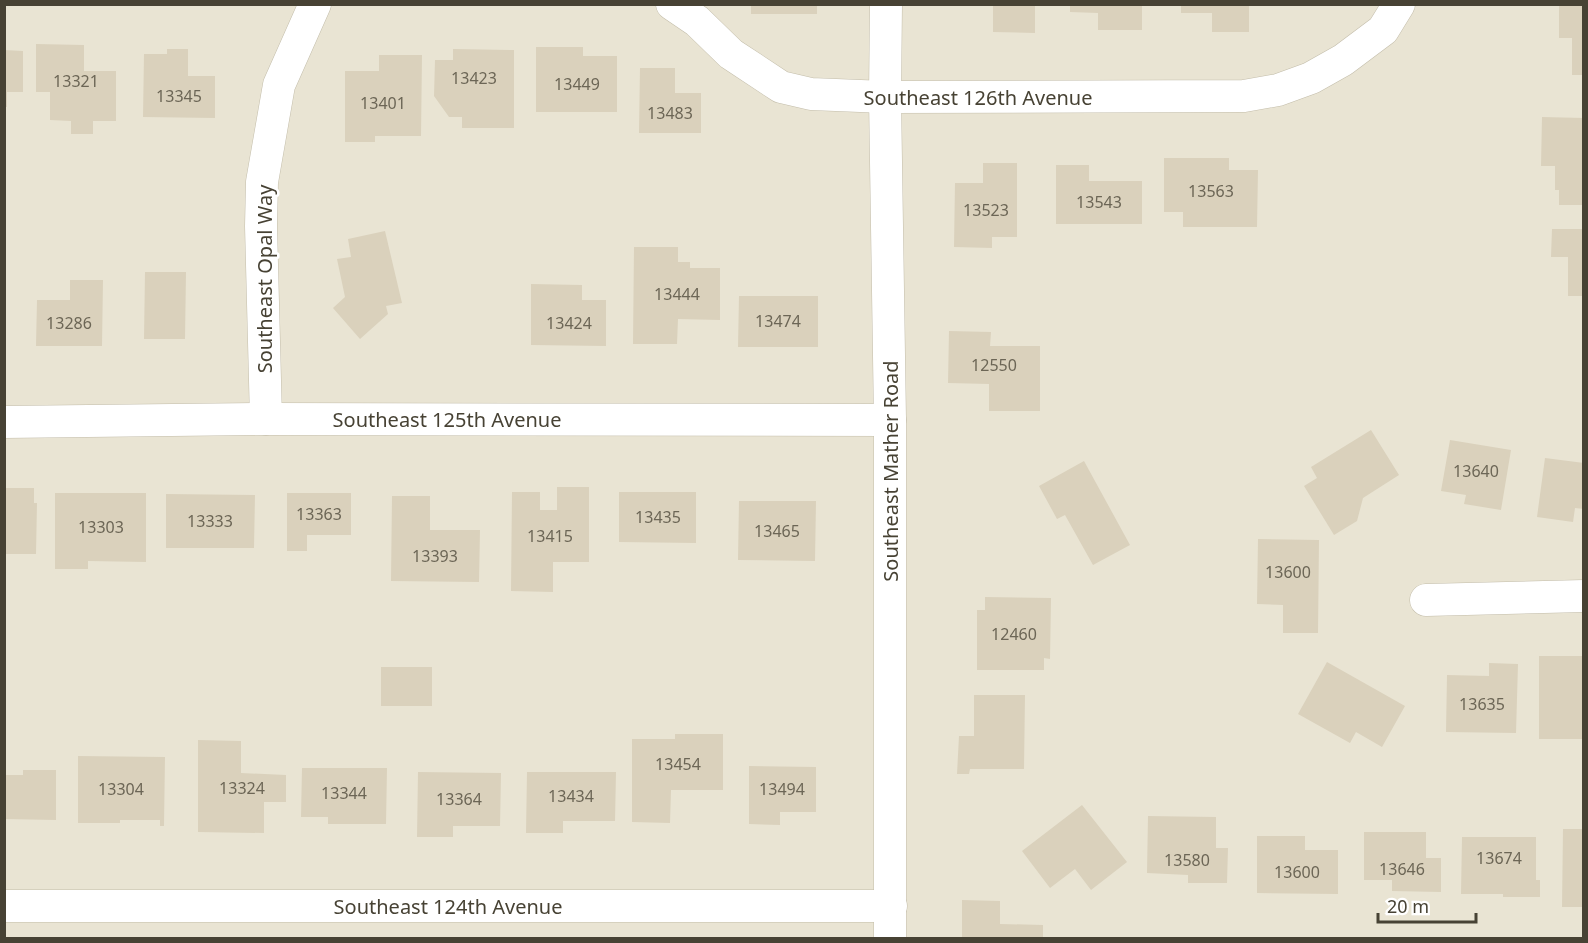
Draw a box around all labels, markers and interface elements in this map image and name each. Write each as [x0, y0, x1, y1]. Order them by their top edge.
house number: 13423 [451, 67, 497, 89]
house number: 13321 [53, 70, 99, 92]
house number: 13449 [554, 73, 600, 95]
street label: Southeast 126th Avenue [864, 84, 1092, 111]
house number: 13345 [156, 85, 202, 107]
house number: 13401 [360, 92, 406, 114]
house number: 13483 [647, 102, 693, 124]
house number: 13563 [1188, 180, 1234, 202]
street label: Southeast Opal Way [251, 184, 278, 373]
house number: 13543 [1076, 191, 1122, 213]
house number: 13523 [963, 199, 1009, 221]
house number: 13444 [654, 283, 700, 305]
house number: 13474 [755, 310, 801, 332]
house number: 13286 [46, 312, 92, 334]
house number: 13424 [546, 312, 592, 334]
house number: 12550 [971, 354, 1017, 376]
street label: Southeast Mather Road [877, 360, 904, 582]
street label: Southeast 125th Avenue [333, 406, 561, 433]
house number: 13640 [1453, 460, 1499, 482]
house number: 13363 [296, 503, 342, 525]
house number: 13435 [635, 506, 681, 528]
house number: 13333 [187, 510, 233, 532]
house number: 13303 [78, 516, 124, 538]
house number: 13465 [754, 520, 800, 542]
house number: 13415 [527, 525, 573, 547]
house number: 13393 [412, 545, 458, 567]
house number: 13600 [1265, 561, 1311, 583]
house number: 12460 [991, 623, 1037, 645]
house number: 13635 [1459, 693, 1505, 715]
house number: 13454 [655, 753, 701, 775]
house number: 13324 [219, 777, 265, 799]
house number: 13304 [98, 778, 144, 800]
house number: 13494 [759, 778, 805, 800]
house number: 13344 [321, 782, 367, 804]
house number: 13434 [548, 785, 594, 807]
house number: 13364 [436, 788, 482, 810]
house number: 13674 [1476, 847, 1522, 869]
house number: 13580 [1164, 849, 1210, 871]
house number: 13646 [1379, 858, 1425, 880]
house number: 13600 [1274, 861, 1320, 883]
scale bar [1378, 886, 1476, 924]
street label: Southeast 124th Avenue [334, 893, 562, 920]
text: 20 m [1387, 894, 1429, 918]

